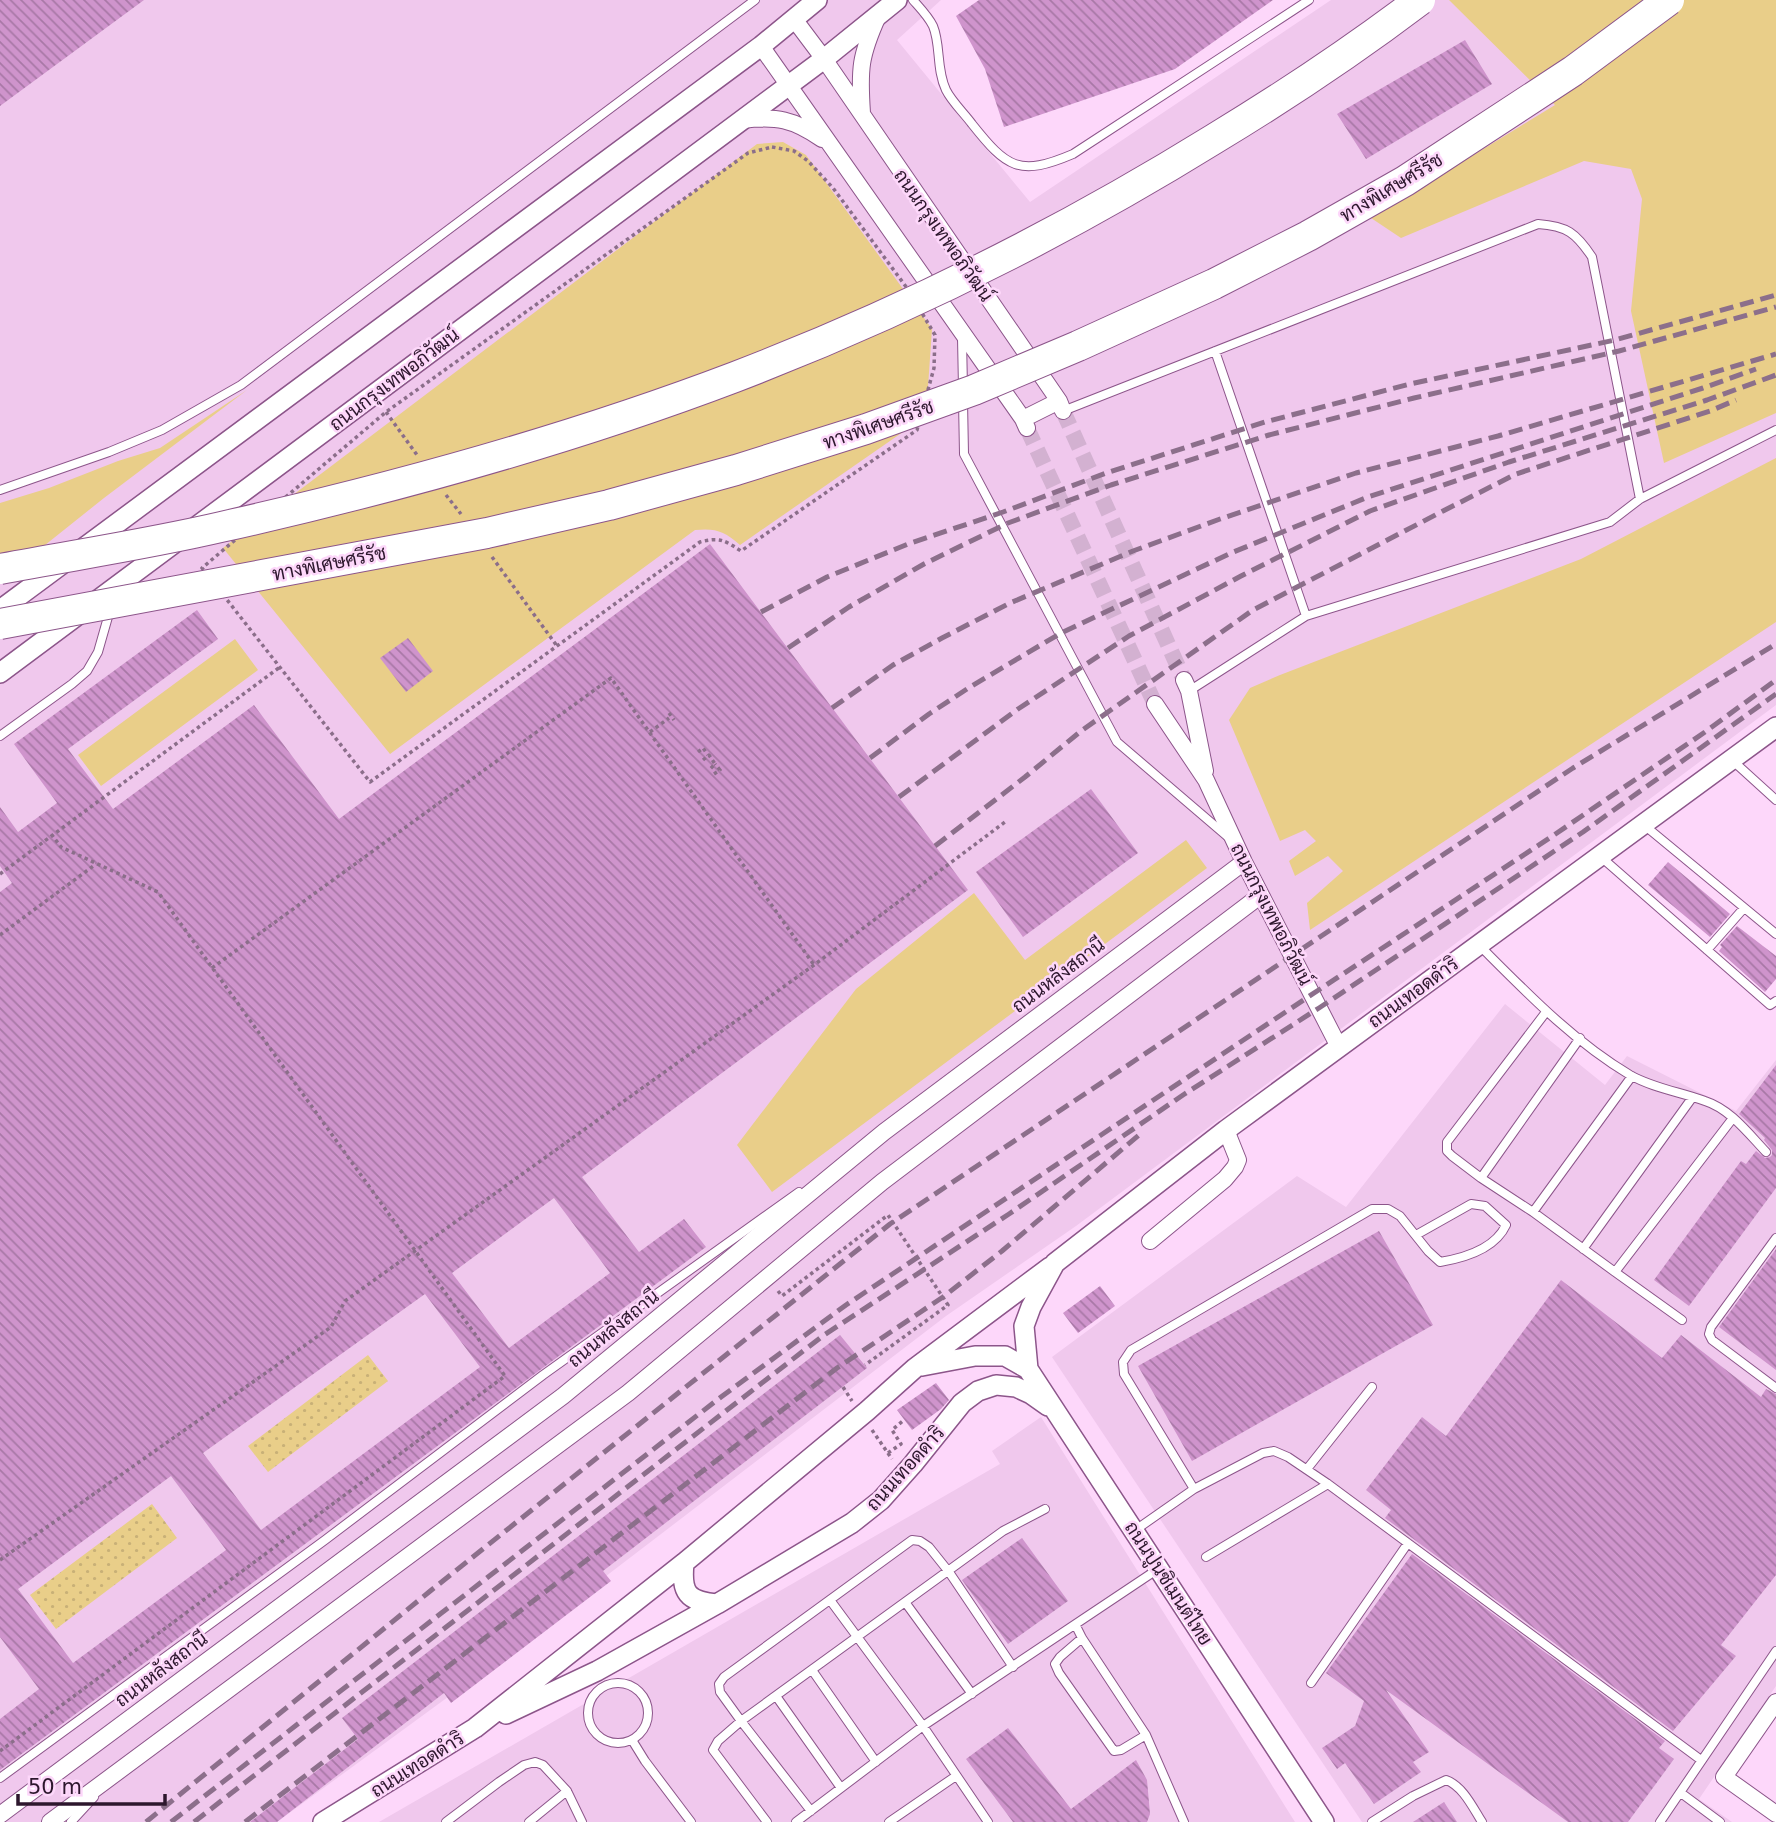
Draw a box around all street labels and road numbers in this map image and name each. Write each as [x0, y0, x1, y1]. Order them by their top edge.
street label: ทางพิเศษศรีรัช [1335, 147, 1446, 226]
street label: ถนนกรุงเทพอภิวัฒน์ [888, 164, 999, 307]
street label: ถนนกรุงเทพอภิวัฒน์ [324, 322, 464, 436]
street label: ทางพิเศษศรีรัช [819, 394, 936, 453]
street label: ทางพิเศษศรีรัช [270, 540, 388, 585]
street label: ถนนกรุงเทพอภิวัฒน์ [1225, 839, 1318, 990]
street label: ถนนหลังสถานี [1007, 932, 1109, 1017]
street label: ถนนเทอดดำริ [1364, 952, 1462, 1032]
street label: ถนนหลังสถานี [563, 1284, 663, 1371]
street label: ถนนเทอดดำริ [861, 1421, 949, 1515]
street label: ถนนปูนซิเมนต์ไทย [1118, 1516, 1218, 1651]
street label: ถนนหลังสถานี [110, 1626, 212, 1711]
street label: ถนนเทอดดำริ [366, 1727, 468, 1801]

